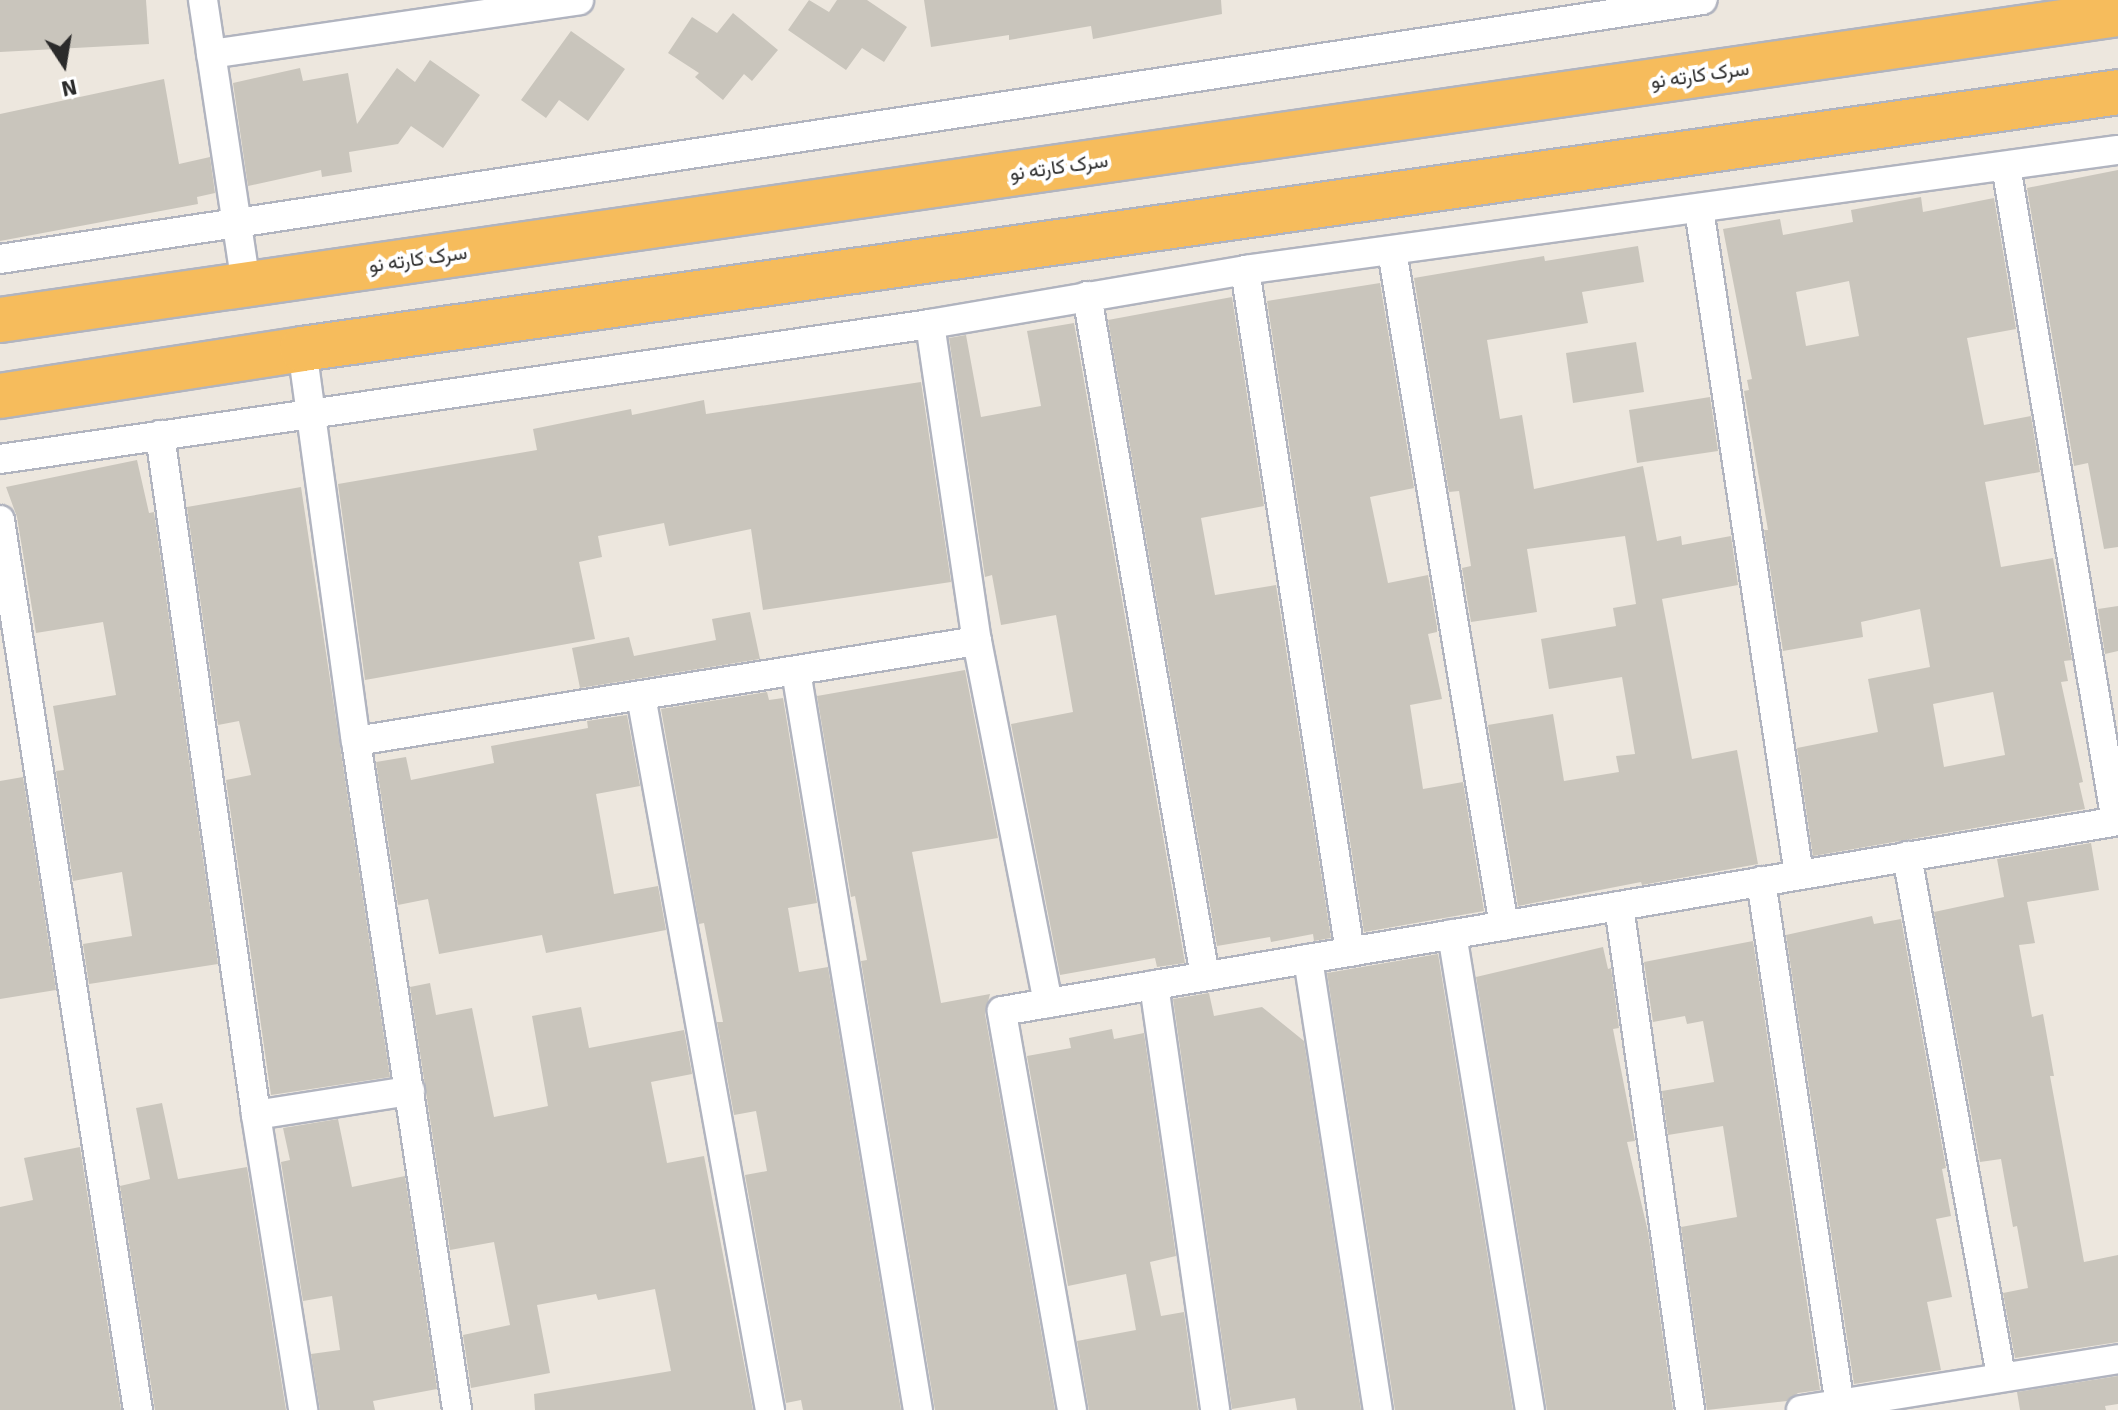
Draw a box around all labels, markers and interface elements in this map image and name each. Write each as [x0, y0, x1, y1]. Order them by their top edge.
north arrow [24, 24, 104, 104]
street label: سرک کارته نو [1649, 56, 1751, 94]
text: N [59, 73, 79, 103]
street label: سرک کارته نو [1008, 148, 1110, 186]
street label: سرک کارته نو [367, 240, 469, 278]

